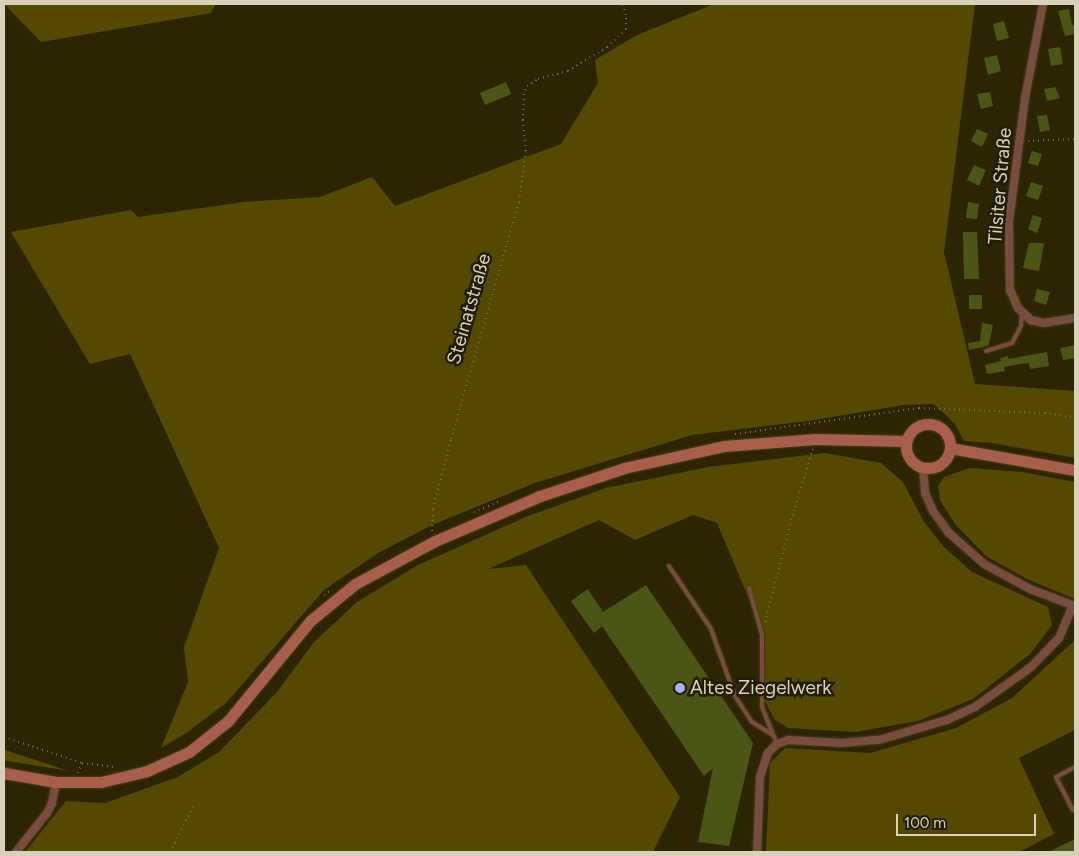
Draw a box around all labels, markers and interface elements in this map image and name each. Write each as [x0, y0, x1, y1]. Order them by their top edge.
street label: Tilsiter Straße [984, 127, 1016, 245]
street label: Steinatstraße [442, 251, 496, 367]
place label: Altes Ziegelwerk [690, 677, 831, 699]
marker: Altes Ziegelwerk [674, 682, 686, 694]
scale bar [899, 804, 1039, 836]
text: 100 m [904, 814, 946, 832]

